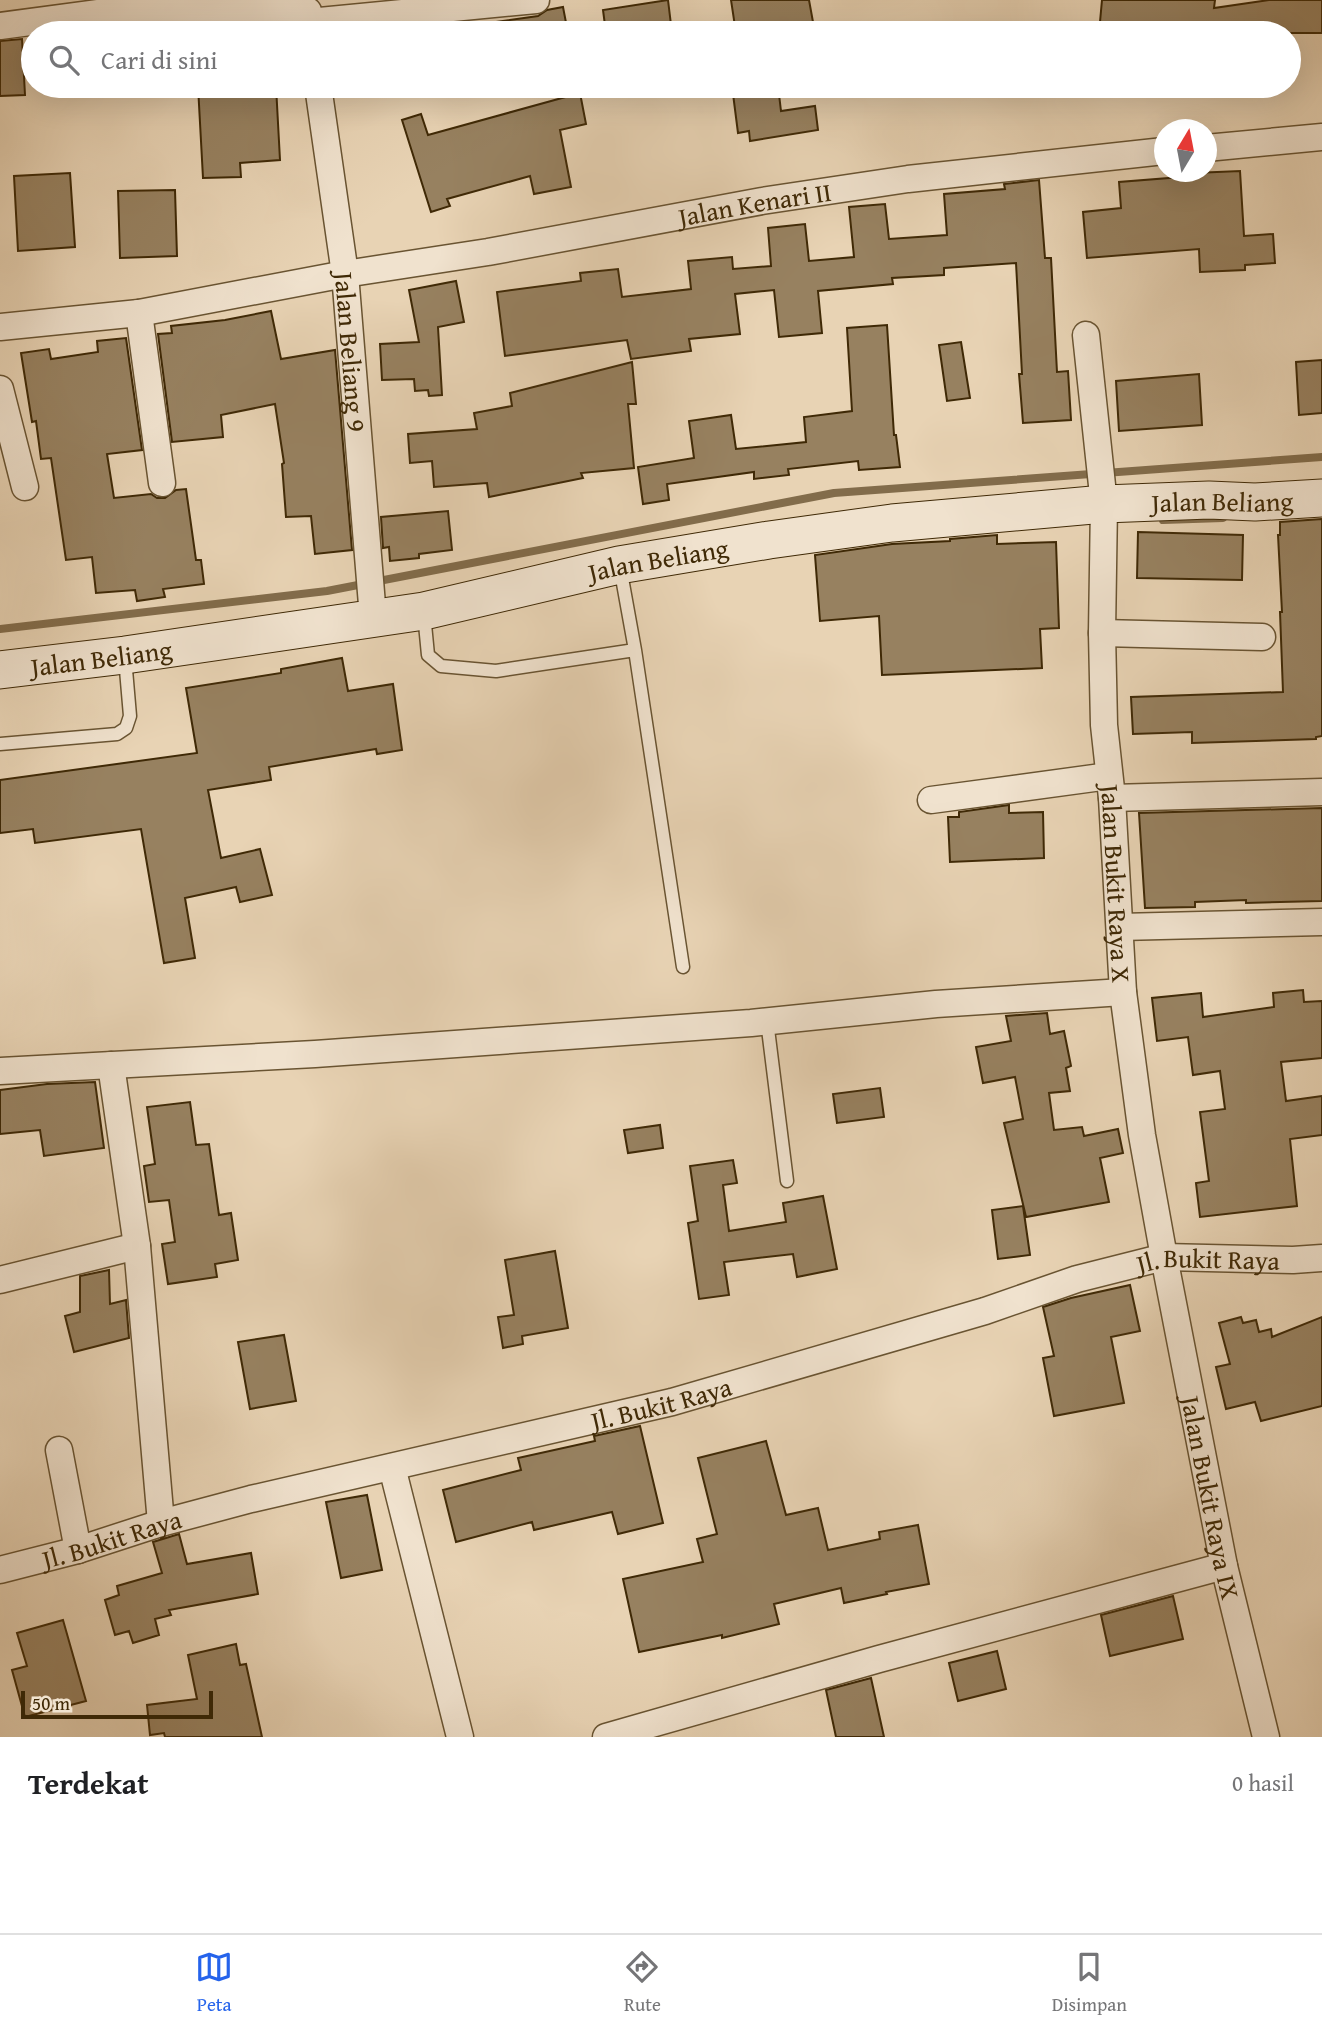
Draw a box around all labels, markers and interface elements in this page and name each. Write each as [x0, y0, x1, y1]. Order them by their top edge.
search box [21, 21, 1301, 98]
text: Cari di sini [101, 40, 218, 79]
icon: search [45, 41, 83, 79]
north arrow [1154, 119, 1217, 182]
street label: Jalan Kenari II [672, 171, 834, 236]
street label: Jalan Beliang 9 [325, 267, 377, 433]
street label: Jalan Beliang [1148, 480, 1294, 522]
street label: Jalan Beliang [581, 528, 731, 592]
street label: Jalan Beliang [26, 629, 174, 686]
street label: Jalan Bukit Raya X [1091, 779, 1142, 984]
street label: Jl. Bukit Raya [1129, 1237, 1281, 1284]
street label: Jl. Bukit Raya [584, 1366, 737, 1440]
street label: Jalan Bukit Raya IX [1171, 1389, 1251, 1603]
street label: Jl. Bukit Raya [35, 1499, 186, 1579]
scale bar [21, 1688, 214, 1720]
text: 50 m [32, 1689, 70, 1717]
text: Terdekat [28, 1761, 148, 1805]
text: 0 hasil [1232, 1766, 1294, 1799]
tab: Peta [195, 1948, 233, 2018]
tab: Rute [623, 1948, 661, 2018]
tab: Disimpan [1052, 1948, 1127, 2018]

